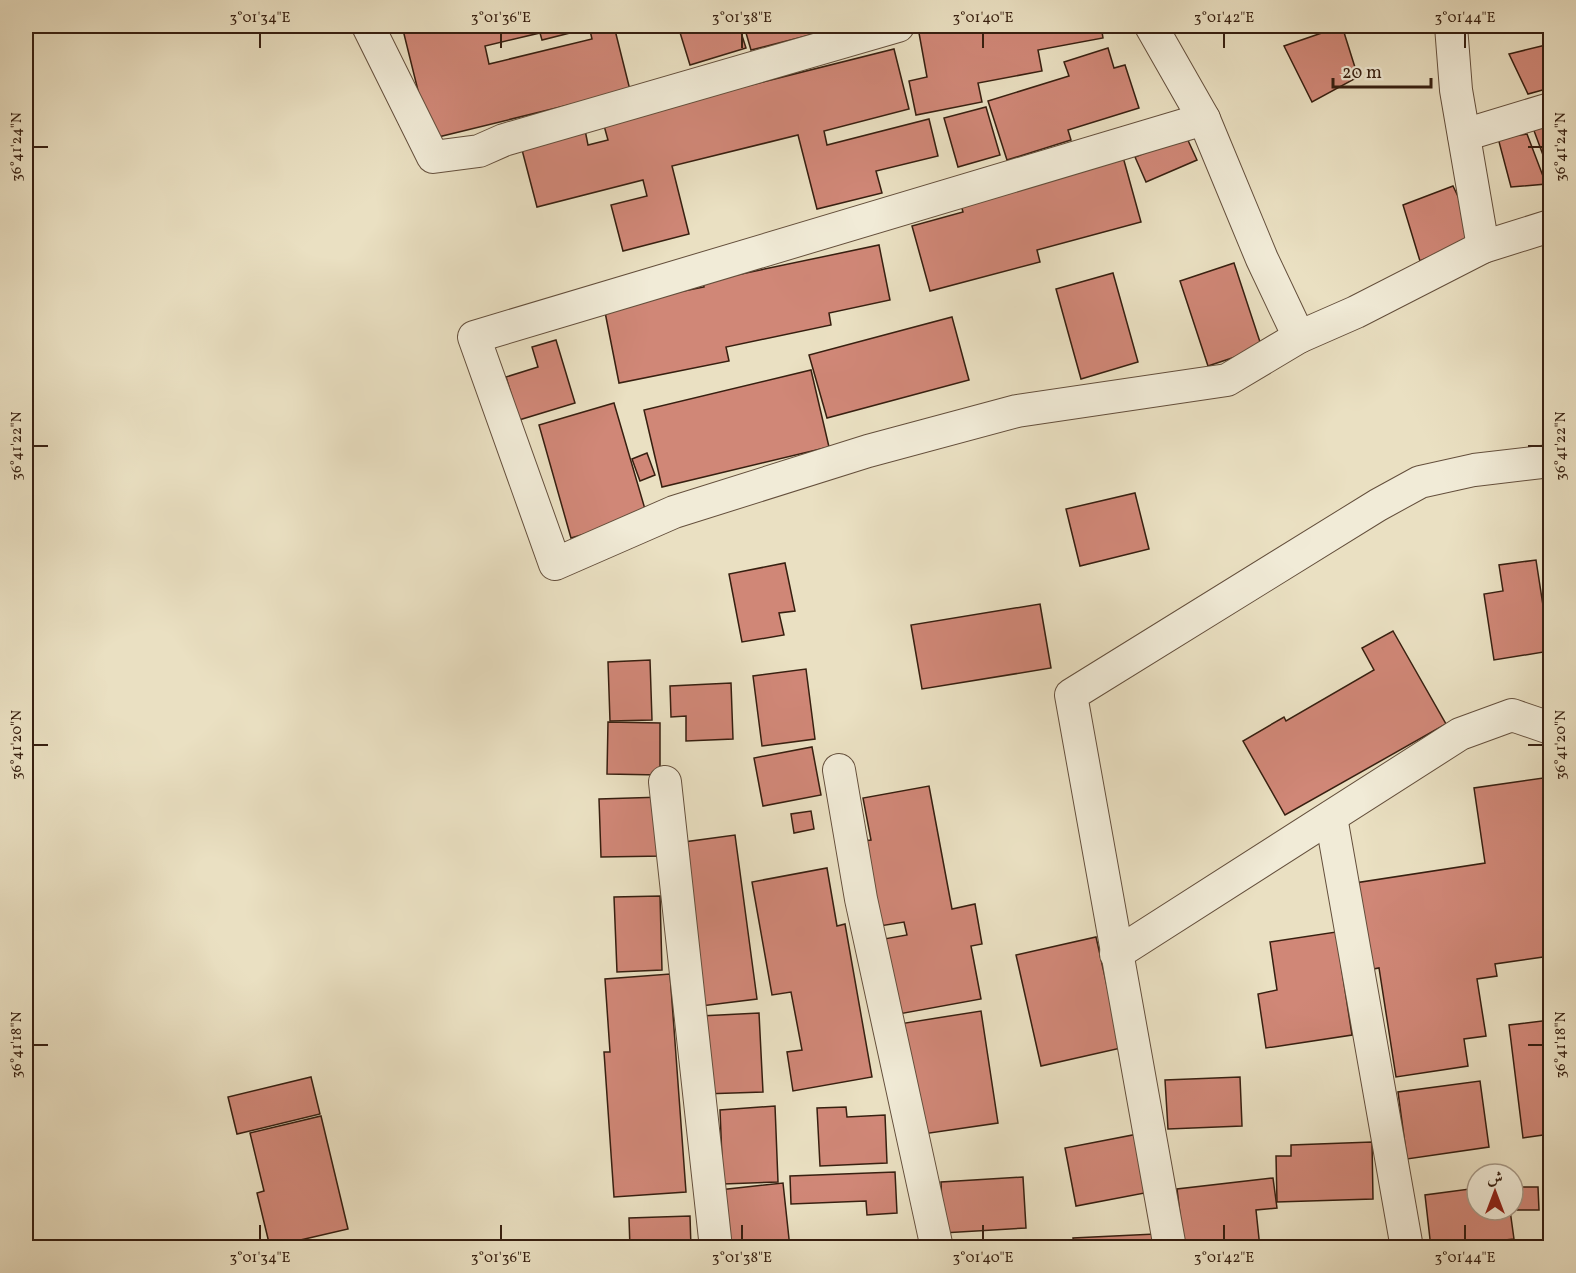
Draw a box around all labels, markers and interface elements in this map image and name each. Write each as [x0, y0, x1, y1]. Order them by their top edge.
text: 3°01'34"E [229, 8, 291, 29]
text: 3°01'36"E [471, 8, 531, 29]
text: 3°01'38"E [712, 8, 772, 29]
text: 3°01'40"E [952, 8, 1014, 29]
text: 3°01'42"E [1194, 8, 1254, 29]
text: 3°01'44"E [1434, 8, 1496, 29]
scale bar [1333, 51, 1430, 89]
text: 20 m [1342, 61, 1382, 86]
text: 36°41'24"N [7, 112, 28, 182]
text: 36°41'24"N [1551, 112, 1572, 182]
text: 36°41'22"N [7, 411, 28, 481]
text: 36°41'22"N [1551, 411, 1572, 481]
text: 36°41'20"N [7, 710, 28, 780]
text: 36°41'20"N [1551, 710, 1572, 780]
text: 36°41'18"N [7, 1011, 28, 1079]
text: 36°41'18"N [1551, 1011, 1572, 1079]
north arrow [1465, 1162, 1525, 1222]
text: ش [1487, 1168, 1503, 1190]
text: 3°01'34"E [229, 1248, 291, 1269]
text: 3°01'36"E [471, 1248, 531, 1269]
text: 3°01'38"E [712, 1248, 772, 1269]
text: 3°01'40"E [952, 1248, 1014, 1269]
text: 3°01'42"E [1194, 1248, 1254, 1269]
text: 3°01'44"E [1434, 1248, 1496, 1269]

